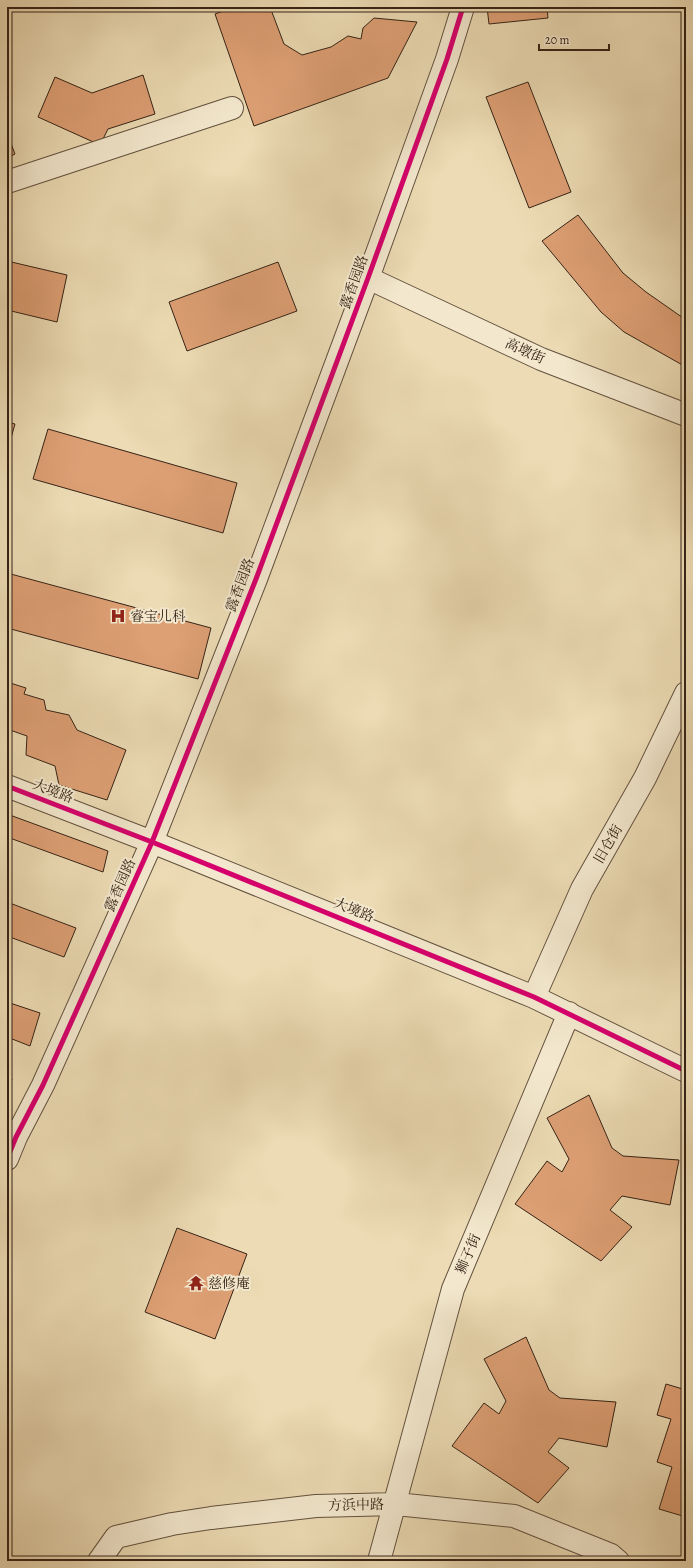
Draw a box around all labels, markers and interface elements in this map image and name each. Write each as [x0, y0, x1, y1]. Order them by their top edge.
scale bar [539, 26, 609, 52]
text: 20 m [545, 32, 569, 48]
street label: 露香园路 [335, 252, 373, 312]
street label: 高墩街 [502, 334, 548, 368]
street label: 露香园路 [221, 555, 259, 615]
hospital icon: 睿宝儿科 [109, 607, 127, 625]
place label: 睿宝儿科 [130, 607, 186, 626]
street label: 大境路 [30, 775, 76, 807]
street label: 旧仓街 [589, 821, 627, 867]
street label: 露香园路 [100, 856, 140, 914]
street label: 大境路 [331, 893, 377, 927]
street label: 狮子街 [451, 1231, 485, 1277]
temple icon: 慈修庵 [187, 1274, 205, 1292]
place label: 慈修庵 [208, 1274, 250, 1293]
street label: 方浜中路 [328, 1495, 384, 1515]

